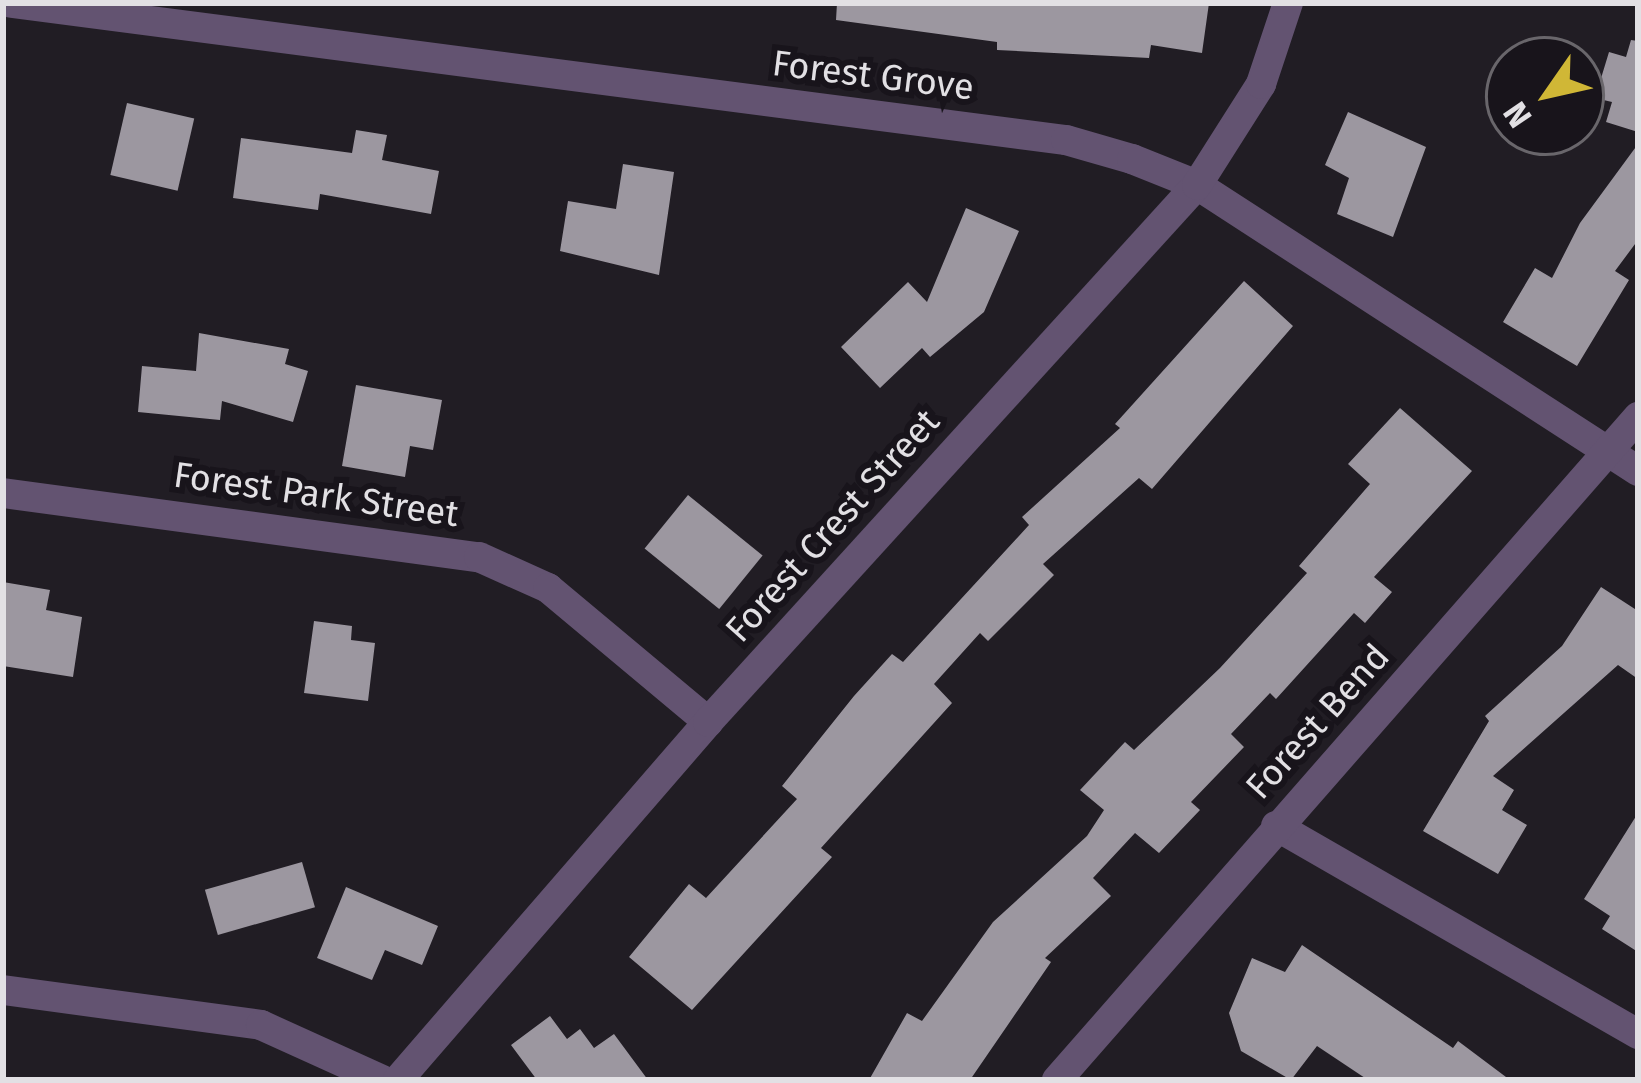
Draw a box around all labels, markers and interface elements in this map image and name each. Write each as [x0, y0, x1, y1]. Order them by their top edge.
north arrow [1485, 36, 1605, 156]
street label: Forest Grove [770, 42, 976, 110]
text: N [1495, 94, 1540, 135]
street label: Forest Crest Street [717, 401, 949, 651]
street label: Forest Park Street [171, 454, 461, 536]
street label: Forest Bend [1237, 636, 1399, 808]

